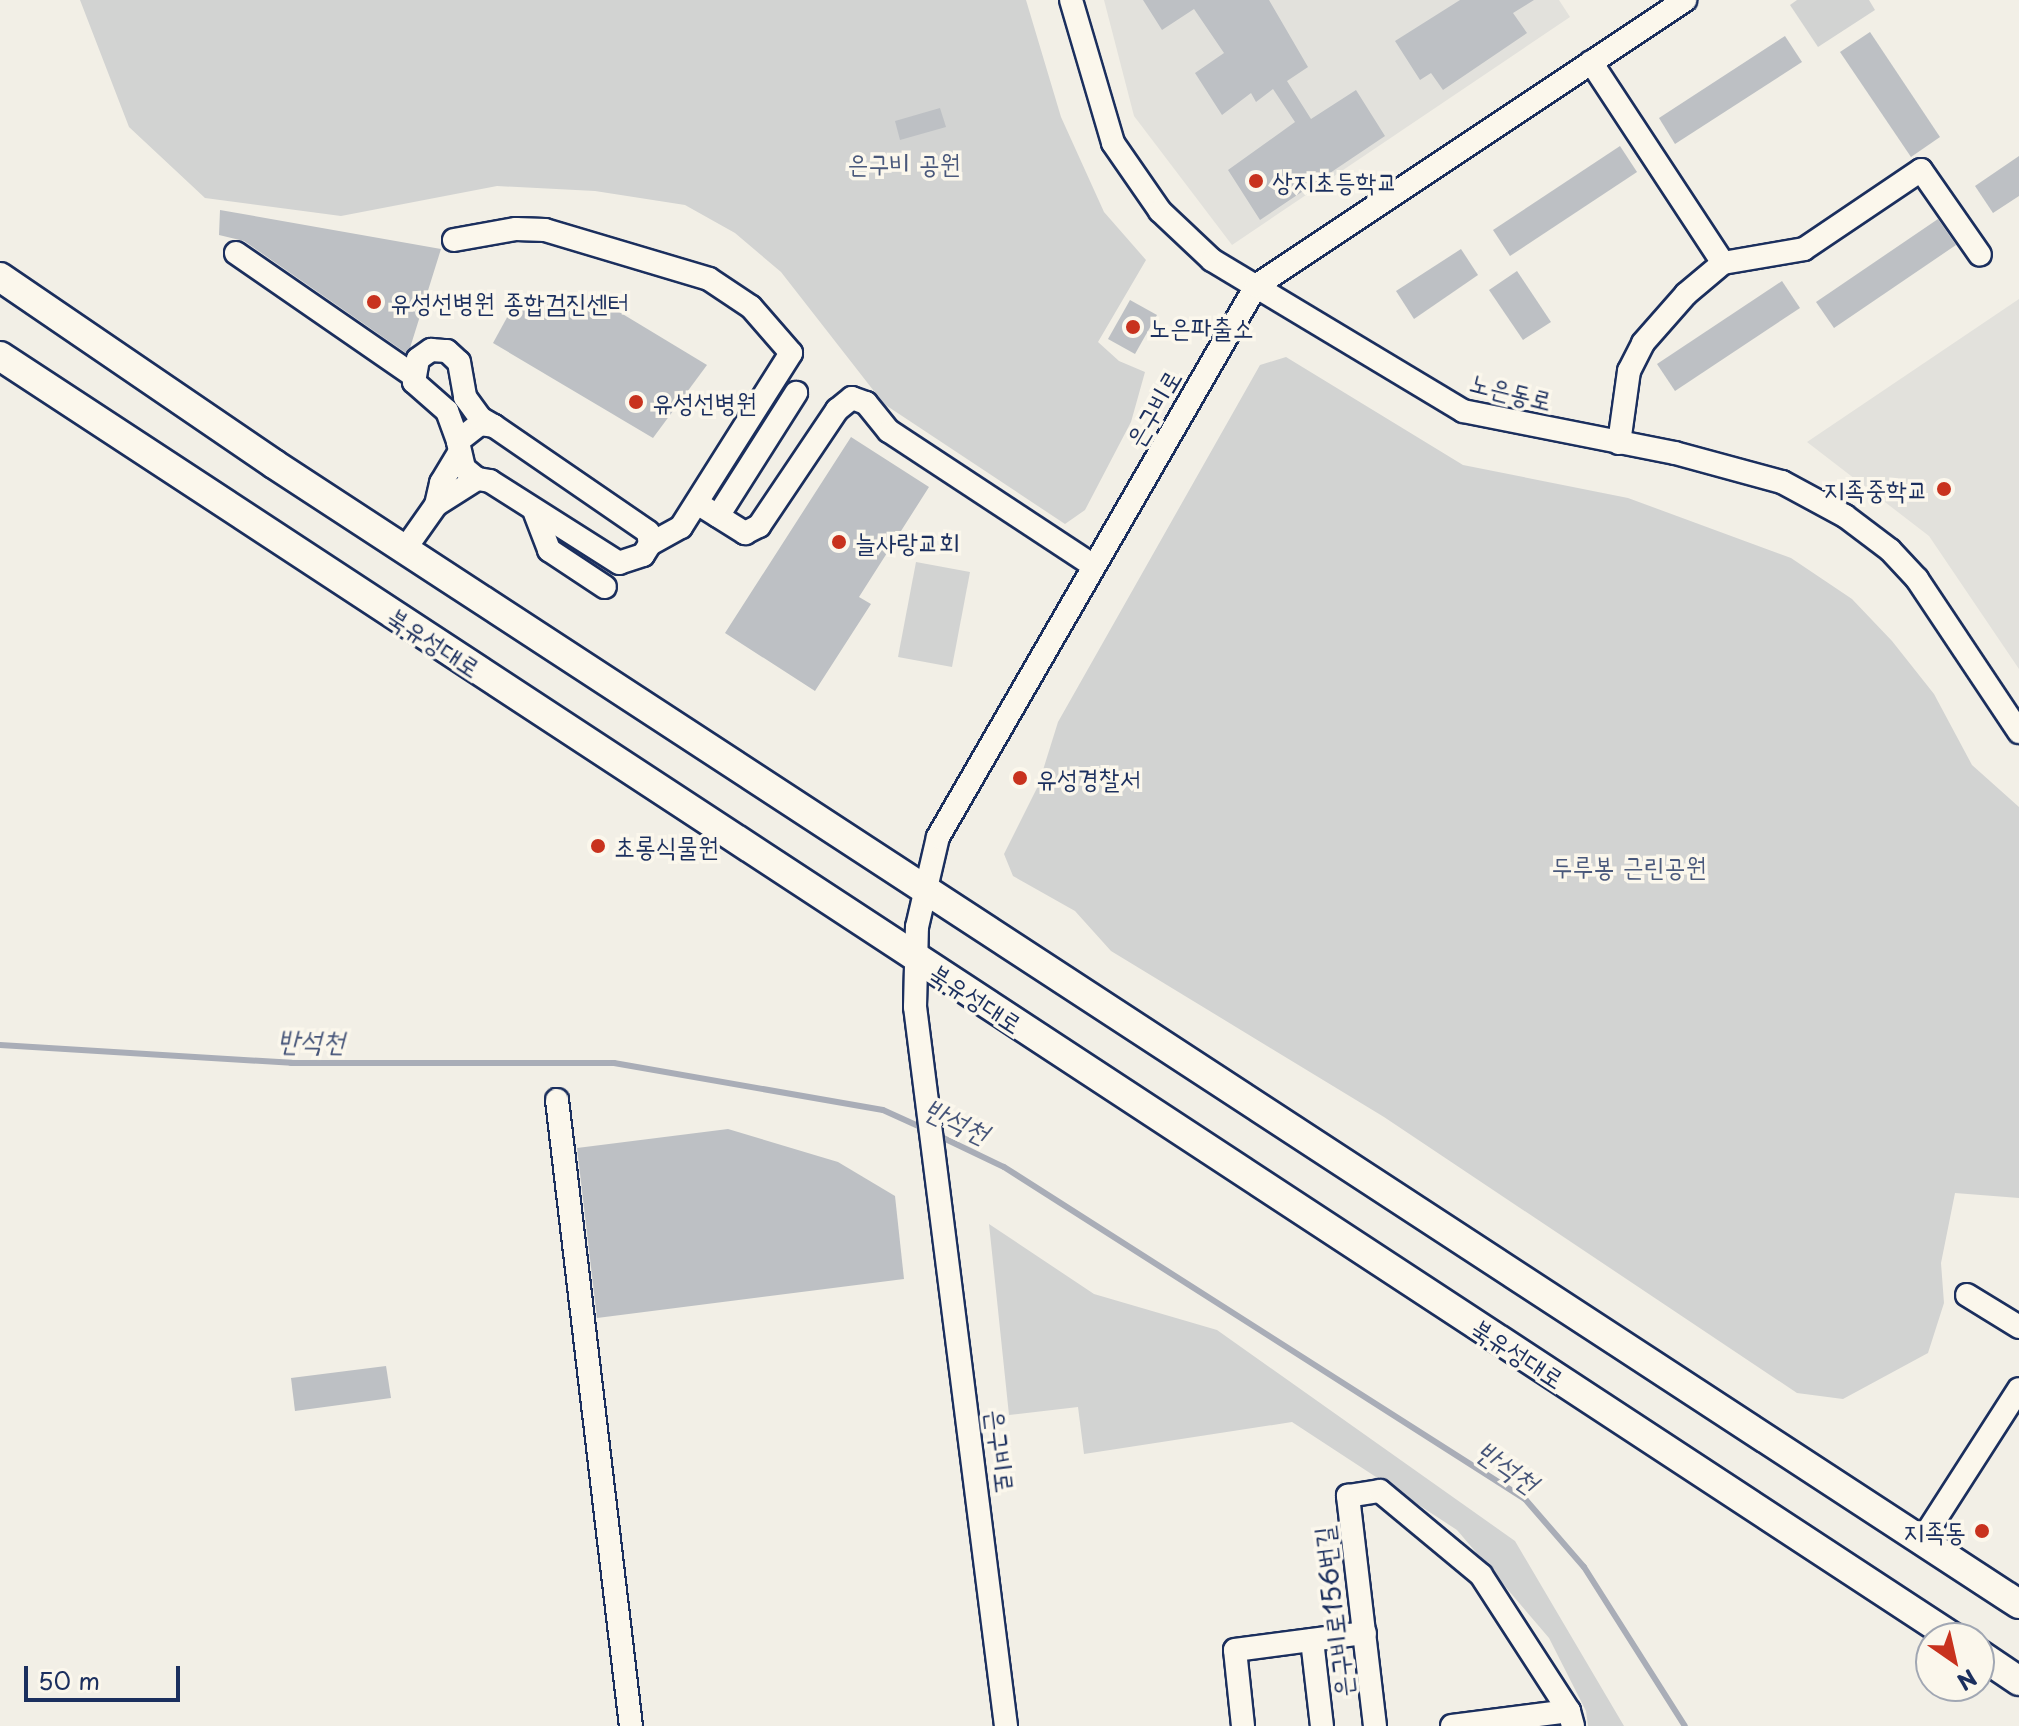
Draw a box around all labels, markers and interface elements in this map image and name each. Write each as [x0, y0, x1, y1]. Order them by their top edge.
park label: 은구비 공원 [847, 147, 961, 179]
place label: 상지초등학교 [1272, 165, 1398, 197]
marker: 상지초등학교 [1247, 172, 1265, 190]
place label: 유성선병원 종합검진센터 [390, 286, 629, 318]
marker: 유성선병원 종합검진센터 [365, 293, 383, 311]
place label: 노은파출소 [1149, 311, 1254, 343]
marker: 노은파출소 [1124, 318, 1142, 336]
street label: 은구비로 [1119, 364, 1187, 452]
street label: 노은동로 [1467, 366, 1555, 416]
place label: 유성선병원 [652, 386, 757, 418]
marker: 유성선병원 [627, 393, 645, 411]
place label: 지족중학교 [1823, 473, 1928, 505]
marker: 지족중학교 [1935, 480, 1953, 498]
place label: 늘사랑교회 [855, 526, 960, 558]
marker: 늘사랑교회 [830, 533, 848, 551]
street label: 북유성대로 [382, 600, 486, 684]
place label: 유성경찰서 [1036, 762, 1141, 794]
marker: 유성경찰서 [1011, 769, 1029, 787]
place label: 초롱식물원 [614, 830, 719, 862]
marker: 초롱식물원 [589, 837, 607, 855]
park label: 두루봉 근린공원 [1552, 850, 1706, 882]
street label: 북유성대로 [924, 956, 1028, 1040]
water label: 반석천 [277, 1023, 345, 1057]
water label: 반석천 [919, 1090, 995, 1150]
street label: 북유성대로 [1466, 1311, 1570, 1395]
street label: 은구비로 [980, 1408, 1022, 1494]
water label: 반석천 [1471, 1433, 1545, 1499]
place label: 지족동 [1903, 1515, 1966, 1547]
marker: 지족동 [1973, 1522, 1991, 1540]
street label: 은구비로156번길 [1307, 1525, 1359, 1699]
north arrow [1915, 1622, 1995, 1702]
scale bar [28, 1650, 184, 1700]
text: 50 m [38, 1662, 100, 1698]
text: N [1951, 1662, 1984, 1699]

